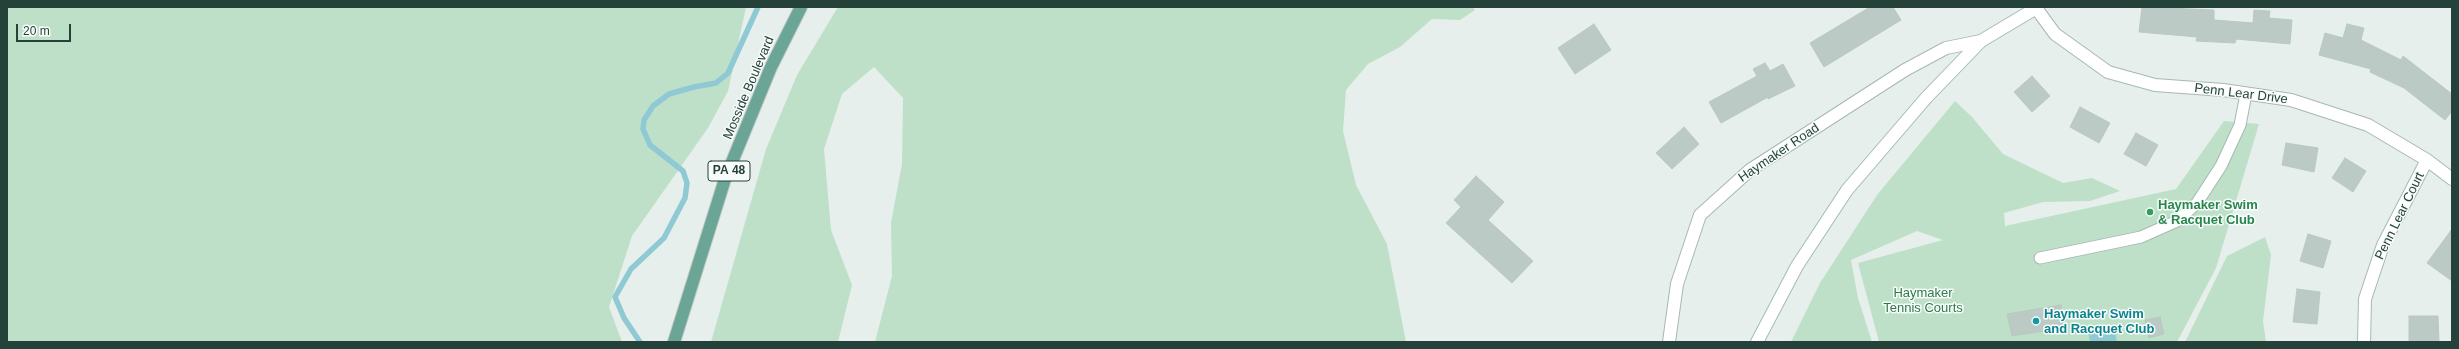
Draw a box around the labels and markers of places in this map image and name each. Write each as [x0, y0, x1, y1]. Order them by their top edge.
place label: Haymaker Swim & Racquet Club [2158, 197, 2258, 228]
marker: Haymaker Swim & Racquet Club [2145, 207, 2155, 217]
place label: Haymaker Swim and Racquet Club [2044, 306, 2155, 337]
marker: Haymaker Swim and Racquet Club [2031, 316, 2041, 326]

